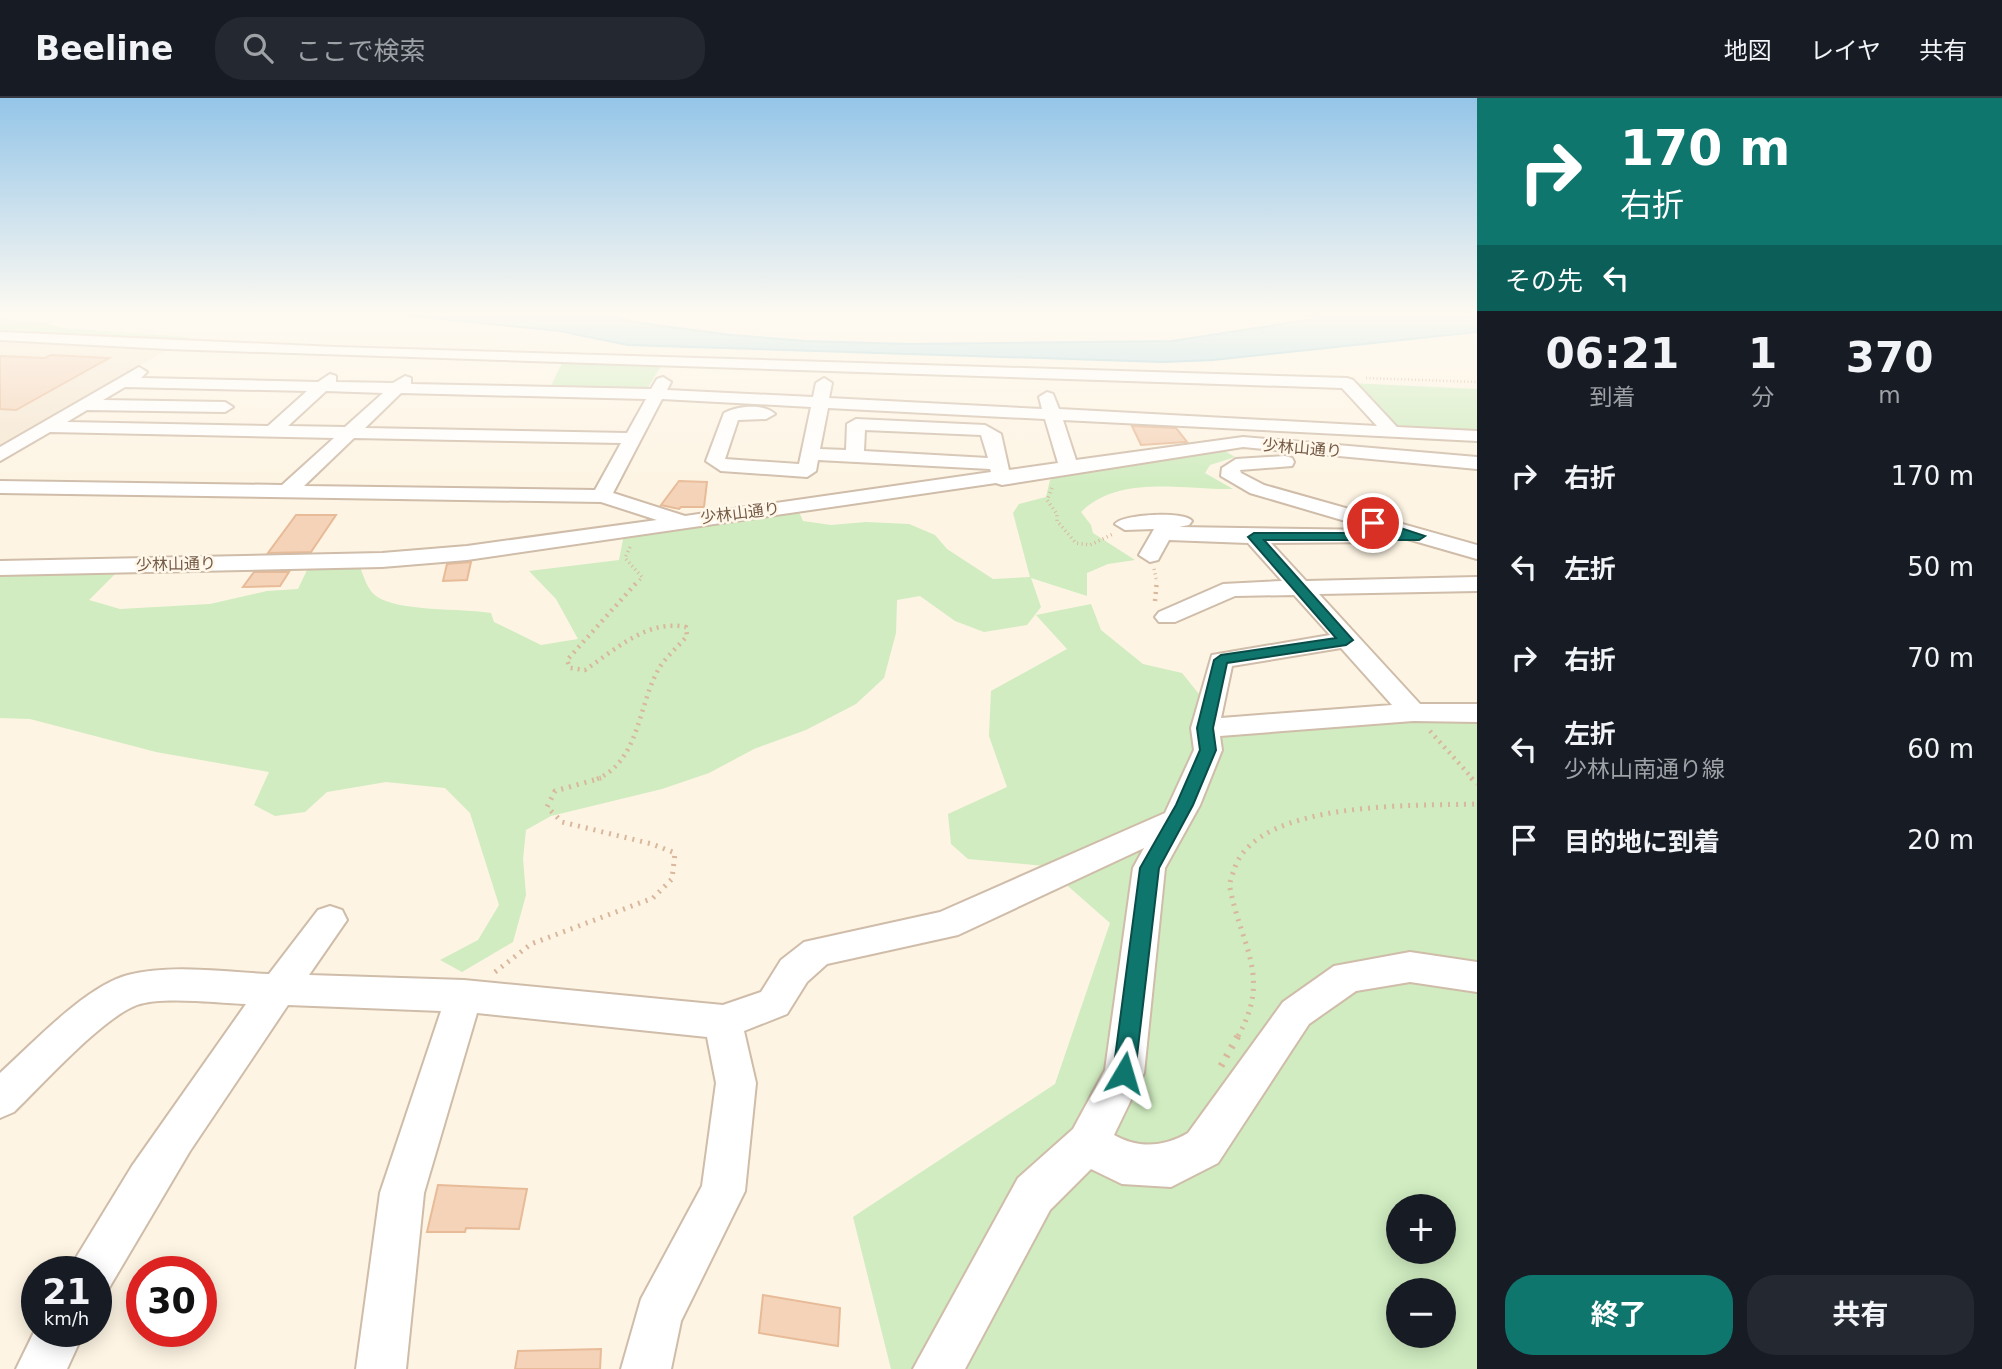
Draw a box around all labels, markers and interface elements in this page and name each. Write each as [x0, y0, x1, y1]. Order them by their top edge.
search box [215, 17, 705, 80]
text: Beeline [35, 29, 173, 68]
icon: search [239, 29, 277, 67]
text: ここで検索 [295, 36, 425, 66]
text: 地図 [1724, 37, 1772, 65]
text: レイヤ [1810, 37, 1881, 65]
text: 共有 [1919, 37, 1967, 65]
text: 170 m [1620, 120, 1790, 177]
icon: right [1505, 126, 1596, 217]
text: 右折 [1620, 186, 1684, 224]
icon: left [1597, 259, 1635, 297]
text: その先 [1505, 266, 1583, 296]
text: 06:21 [1546, 329, 1679, 378]
text: 1 [1748, 329, 1777, 378]
text: 370 [1846, 333, 1933, 382]
text: m [1878, 382, 1901, 408]
text: 到着 [1589, 384, 1635, 410]
text: 分 [1751, 384, 1774, 410]
street label: 少林山通り [1261, 435, 1343, 461]
icon: right [1505, 457, 1543, 495]
text: 170 m [1891, 461, 1974, 491]
text: 右折 [1564, 463, 1616, 493]
pin [1343, 493, 1403, 553]
street label: 少林山通り [699, 499, 781, 527]
icon: arrive [1354, 504, 1392, 542]
icon: left [1505, 548, 1543, 586]
text: 50 m [1907, 552, 1974, 582]
street label: 少林山通り [136, 554, 216, 574]
text: 左折 [1564, 554, 1616, 584]
icon: right [1505, 639, 1543, 677]
text: 70 m [1907, 643, 1974, 673]
text: 右折 [1564, 645, 1616, 675]
text: 左折 [1564, 719, 1616, 749]
icon: left [1505, 730, 1543, 768]
text: 60 m [1907, 734, 1974, 764]
text: 少林山南通り線 [1564, 756, 1725, 782]
icon: arrive [1505, 821, 1543, 859]
text: 20 m [1907, 825, 1974, 855]
text: 目的地に到着 [1564, 827, 1720, 857]
position arrow [1087, 1036, 1161, 1110]
map controls [1386, 1194, 1456, 1348]
button: + [1386, 1194, 1456, 1264]
speed limit sign: 30 [126, 1256, 217, 1347]
text: 21 [42, 1272, 91, 1312]
button: 終了 [1505, 1275, 1733, 1355]
button: 共有 [1747, 1275, 1974, 1355]
button: − [1386, 1278, 1456, 1348]
text: km/h [44, 1308, 89, 1329]

